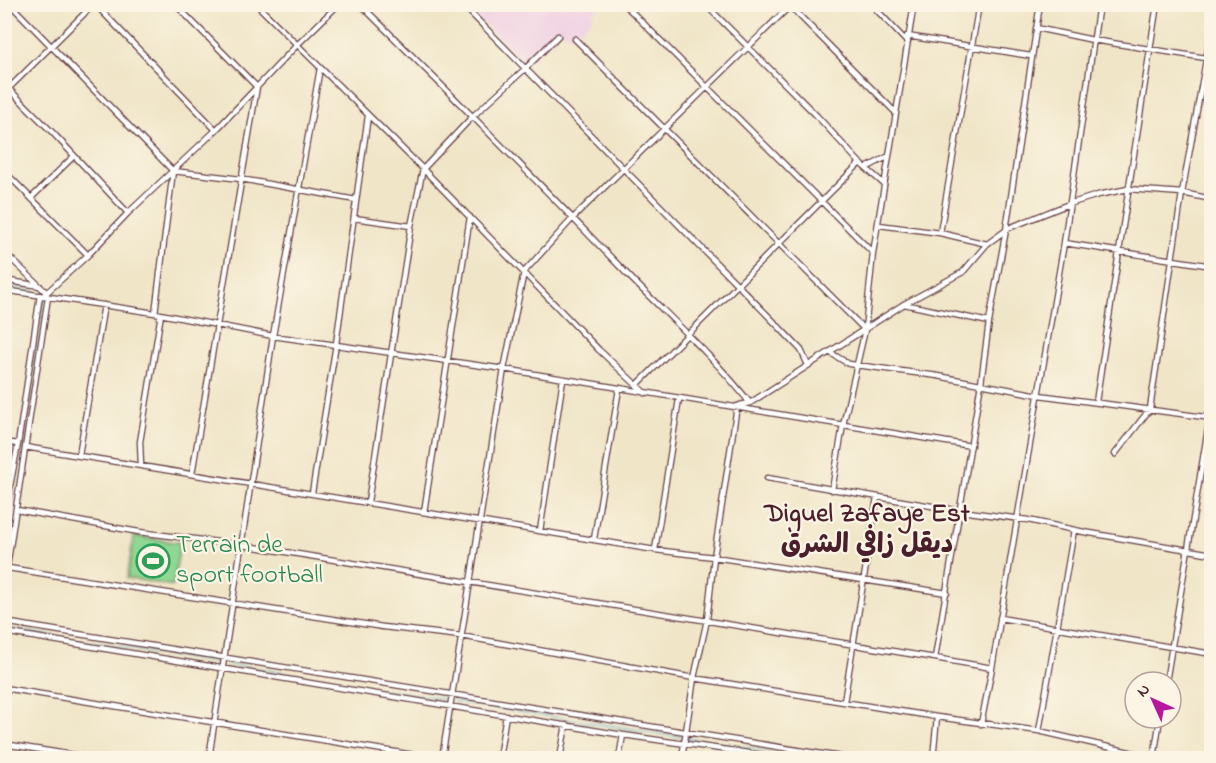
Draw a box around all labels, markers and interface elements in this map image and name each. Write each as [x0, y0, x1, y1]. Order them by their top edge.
district label: Diguel Zafaye Est ديقل زافي الشرق [762, 495, 971, 565]
place label: Terrain de sport football [176, 527, 323, 595]
sports icon: Terrain de sport football [135, 543, 171, 579]
north arrow [1123, 670, 1183, 730]
text: N [1131, 678, 1156, 703]

